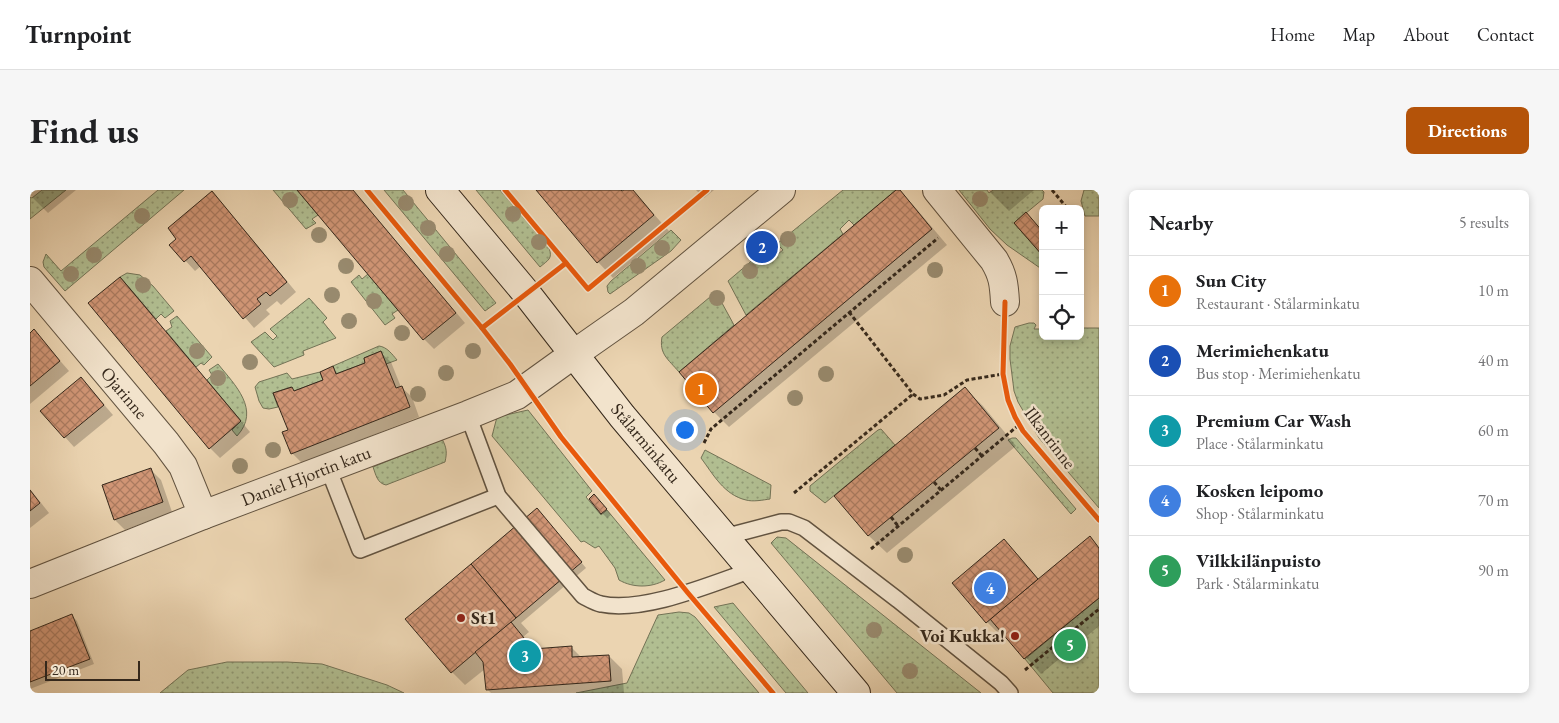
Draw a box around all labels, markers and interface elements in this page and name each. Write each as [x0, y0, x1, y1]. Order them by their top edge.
text: Turnpoint [25, 19, 131, 50]
text: Home [1270, 23, 1315, 46]
text: Map [1343, 23, 1375, 46]
text: About [1403, 23, 1449, 46]
text: Contact [1477, 23, 1534, 46]
button: Directions [1406, 107, 1529, 154]
text: Find us [30, 108, 139, 153]
map controls [1039, 205, 1084, 340]
button: + [1039, 205, 1084, 250]
text: Nearby [1149, 209, 1213, 236]
text: 5 results [1459, 212, 1509, 233]
pin: 2 [746, 228, 778, 266]
button: − [1039, 250, 1084, 295]
text: Sun City [1196, 268, 1266, 293]
text: 1 [1161, 280, 1169, 301]
text: 10 m [1478, 280, 1509, 301]
text: Restaurant · Stålarminkatu [1196, 293, 1360, 314]
button: locate [1039, 295, 1084, 340]
text: Merimiehenkatu [1196, 338, 1329, 363]
text: 2 [1161, 350, 1169, 371]
text: 40 m [1478, 350, 1509, 371]
street label: Ojarinne [96, 362, 153, 424]
text: Bus stop · Merimiehenkatu [1196, 363, 1361, 384]
pin: 1 [685, 370, 717, 408]
street label: Stålarminkatu [606, 398, 687, 488]
street label: Ilkanrinne [1020, 402, 1081, 473]
text: Premium Car Wash [1196, 408, 1351, 433]
your location [672, 417, 698, 443]
text: 3 [1161, 420, 1169, 441]
text: 60 m [1478, 420, 1509, 441]
text: Place · Stålarminkatu [1196, 433, 1324, 454]
street label: Daniel Hjortin katu [238, 440, 374, 511]
text: Kosken leipomo [1196, 478, 1323, 503]
text: 4 [1161, 490, 1169, 511]
text: 70 m [1478, 490, 1509, 511]
text: Shop · Stålarminkatu [1196, 503, 1324, 524]
text: Vilkkilänpuisto [1196, 548, 1321, 573]
text: 5 [1161, 560, 1169, 581]
text: 90 m [1478, 560, 1509, 581]
pin: 4 [974, 569, 1006, 607]
text: Park · Stålarminkatu [1196, 573, 1319, 594]
place label: St1 [471, 606, 496, 629]
marker: St1 [455, 612, 467, 624]
place label: Voi Kukka! [920, 624, 1005, 647]
pin: 5 [1054, 626, 1086, 664]
marker: Voi Kukka! [1009, 630, 1021, 642]
pin: 3 [509, 637, 541, 675]
scale bar [45, 658, 140, 681]
text: 20 m [52, 661, 79, 679]

